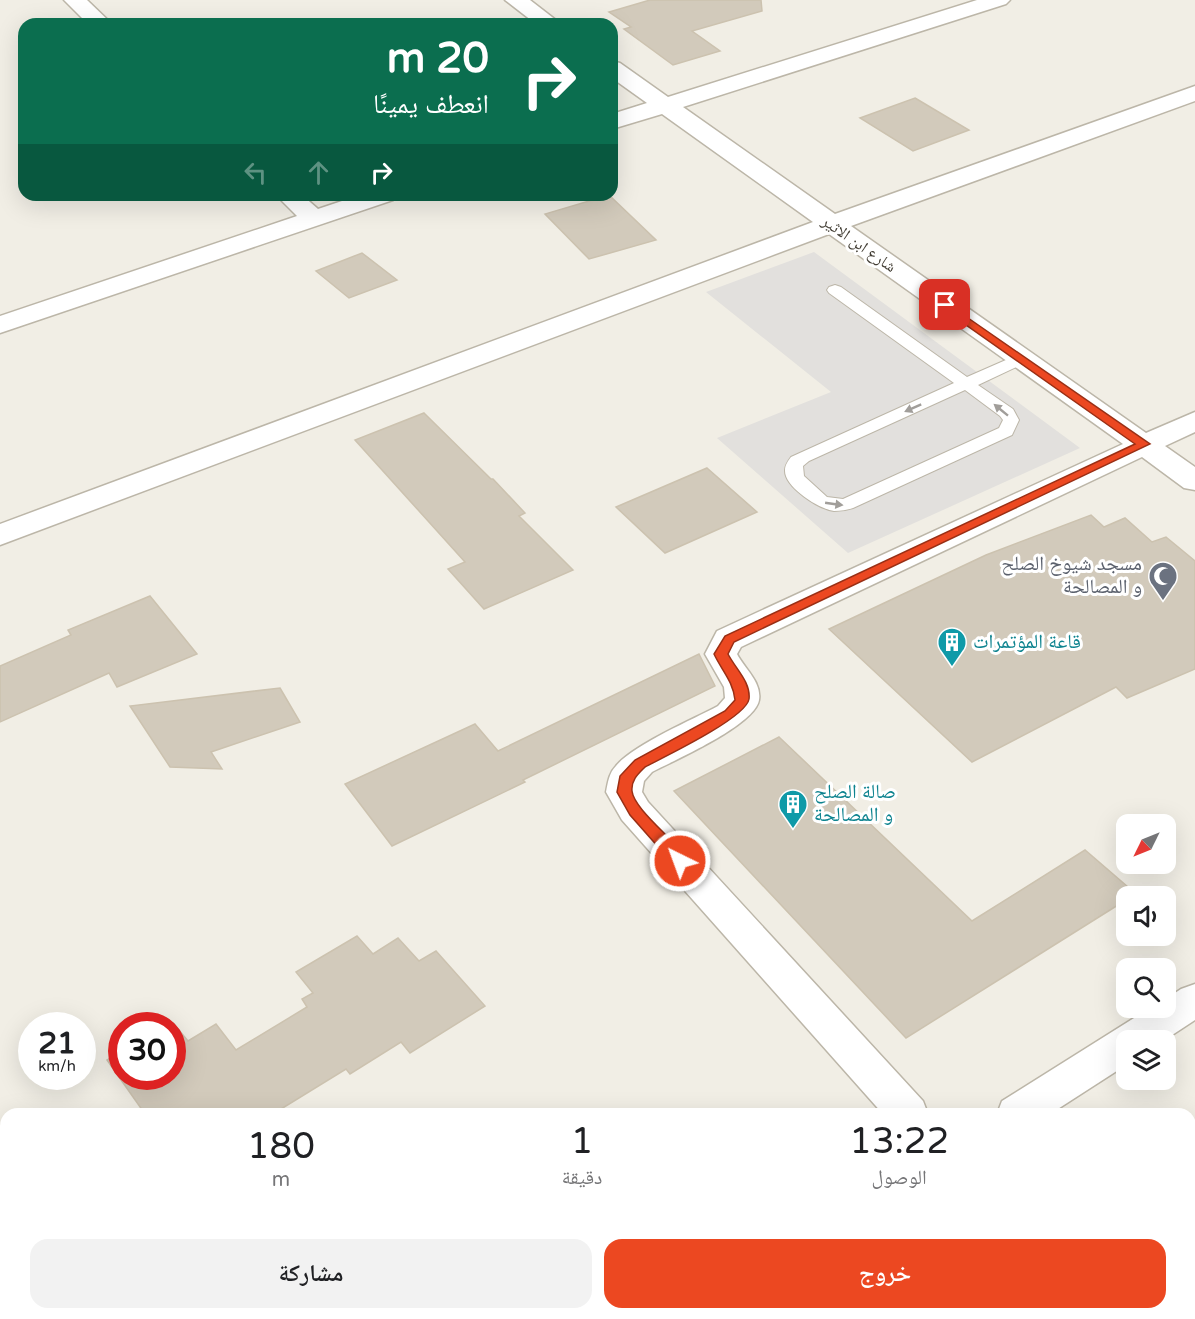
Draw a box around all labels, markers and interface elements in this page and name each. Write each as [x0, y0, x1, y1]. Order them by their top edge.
text: 20 m [387, 33, 489, 84]
icon: right [510, 42, 588, 120]
text: انعطف يمينًا [373, 88, 489, 121]
icon: left [239, 156, 272, 189]
icon: ahead [302, 156, 335, 189]
icon: right [365, 156, 398, 189]
street label: شارع ابن الاثير [817, 211, 900, 277]
pin [919, 279, 970, 330]
icon: arrive [928, 288, 961, 321]
one-way arrow [904, 403, 921, 412]
one-way arrow [993, 403, 1009, 416]
one-way arrow [825, 499, 844, 508]
place label: مسجد شيوخ الصلح و المصالحة [1001, 552, 1142, 599]
mosque icon: مسجد شيوخ الصلح و المصالحة [1147, 560, 1179, 602]
building icon: قاعة المؤتمرات [936, 626, 968, 668]
place label: قاعة المؤتمرات [973, 630, 1081, 654]
place label: صالة الصلح و المصالحة [814, 780, 896, 827]
building icon: صالة الصلح و المصالحة [777, 788, 809, 830]
north arrow [1116, 814, 1176, 874]
map controls [1116, 814, 1176, 1090]
position arrow [648, 829, 712, 893]
button: sound [1116, 886, 1176, 946]
button: search [1116, 958, 1176, 1018]
speed limit sign: 30 [108, 1012, 186, 1090]
text: 21 [38, 1025, 76, 1062]
button: layers [1116, 1030, 1176, 1090]
text: km/h [38, 1057, 76, 1075]
text: 1 [571, 1120, 593, 1163]
text: 13:22 [849, 1120, 949, 1163]
text: 180 [247, 1125, 315, 1168]
text: دقيقة [562, 1166, 602, 1190]
text: الوصول [872, 1166, 927, 1190]
text: m [272, 1168, 290, 1192]
button: مشاركة [30, 1239, 592, 1308]
button: خروج [604, 1239, 1166, 1308]

